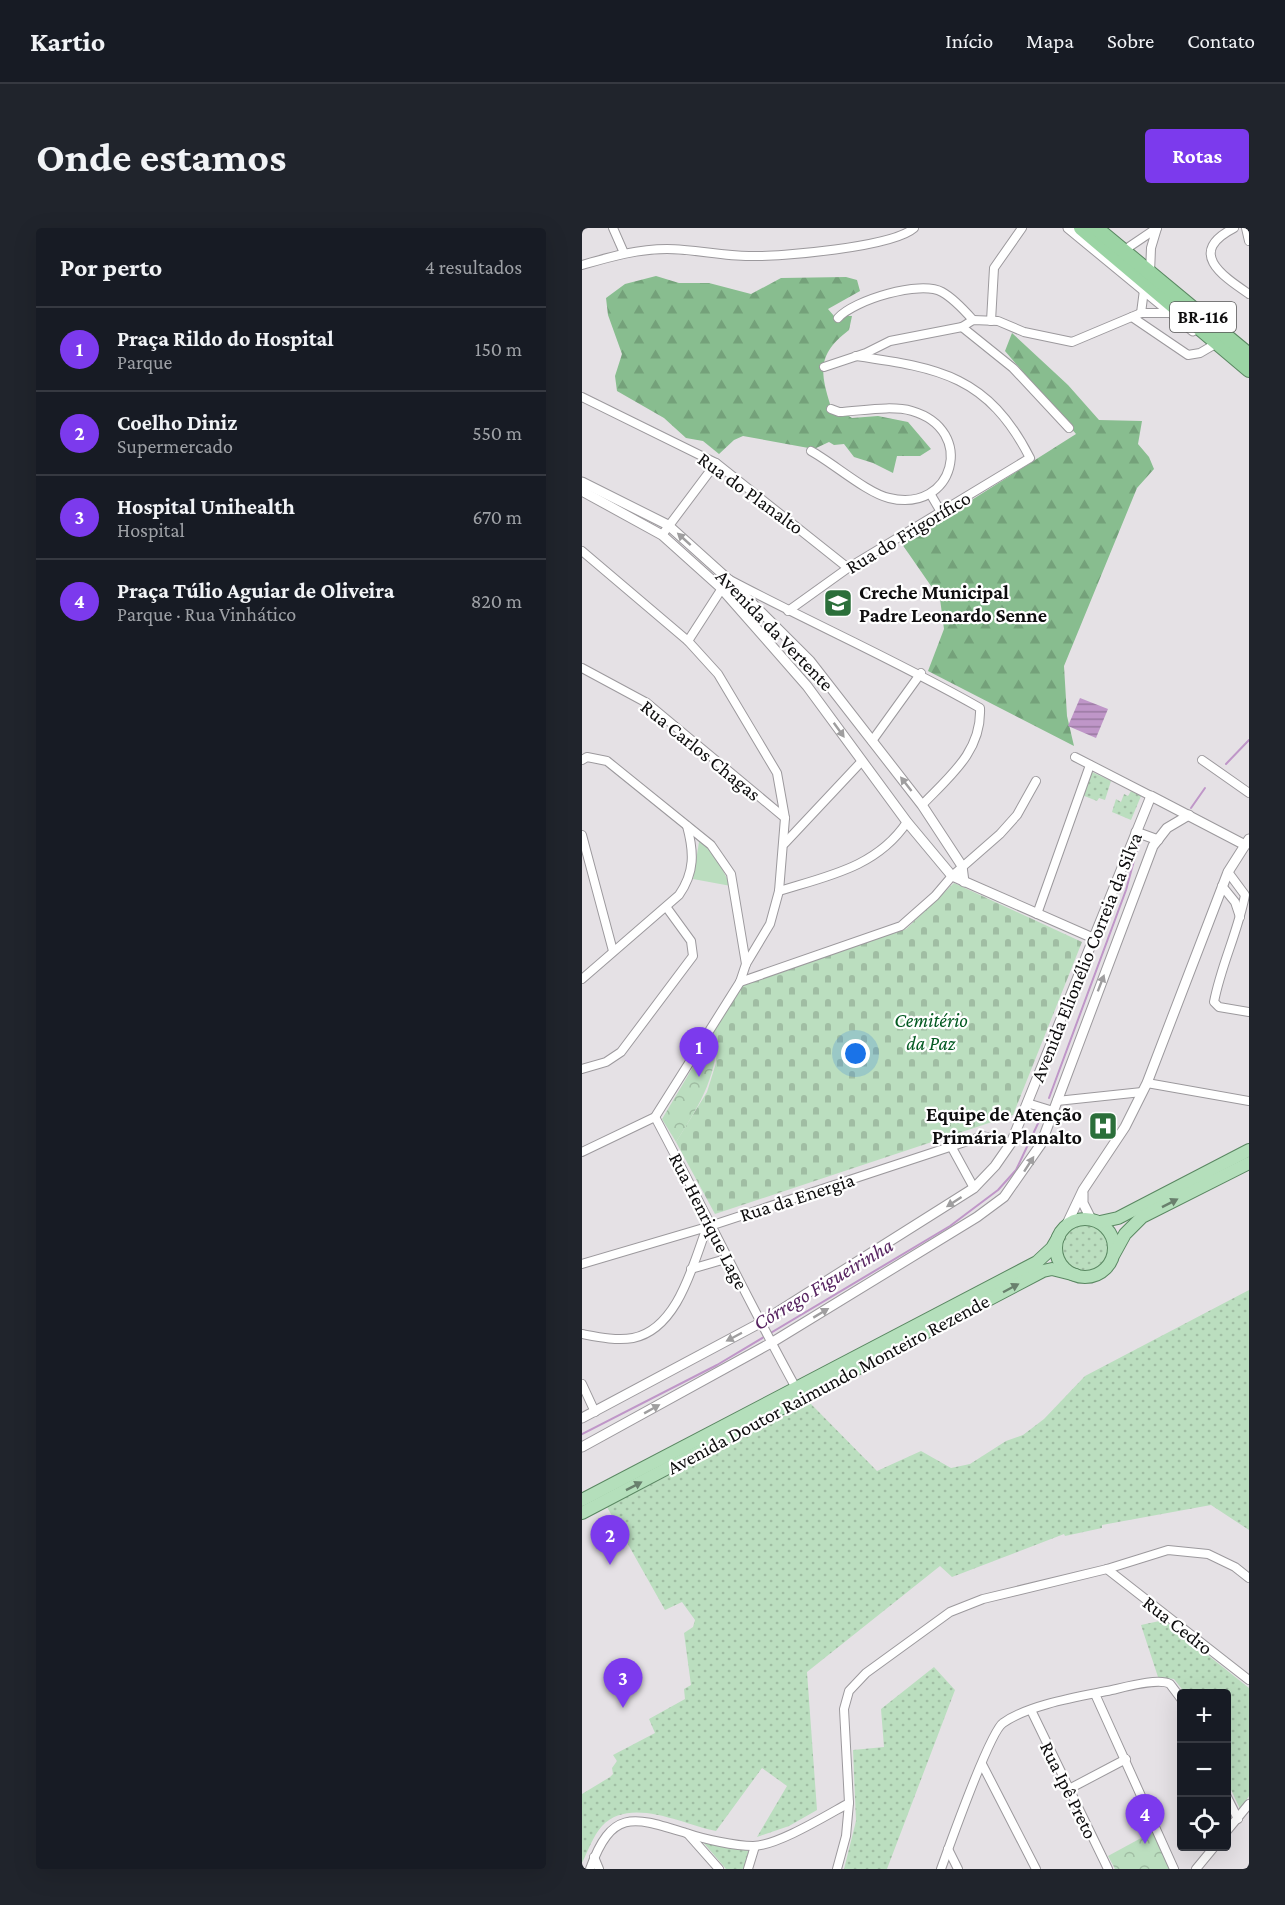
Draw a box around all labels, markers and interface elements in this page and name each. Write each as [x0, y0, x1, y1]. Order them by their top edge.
text: Kartio [30, 26, 105, 57]
text: Início [945, 29, 993, 53]
text: Mapa [1026, 29, 1074, 53]
text: Sobre [1107, 29, 1154, 53]
text: Contato [1187, 29, 1255, 53]
button: Rotas [1145, 129, 1249, 183]
text: Onde estamos [36, 133, 286, 180]
text: Por perto [60, 253, 162, 282]
text: 4 resultados [425, 256, 522, 278]
road number: BR-116 [1170, 302, 1236, 332]
text: Praça Rildo do Hospital [117, 326, 334, 351]
text: 1 [76, 338, 83, 360]
text: 150 m [475, 338, 522, 360]
text: Parque [117, 351, 172, 373]
text: Coelho Diniz [117, 410, 237, 435]
text: 2 [74, 422, 85, 444]
text: 550 m [472, 422, 522, 444]
text: Supermercado [117, 435, 233, 457]
street label: Rua do Planalto [694, 447, 808, 539]
street label: Rua do Frigorífico [842, 486, 975, 579]
text: Hospital Unihealth [117, 494, 295, 519]
text: 3 [75, 506, 84, 528]
text: 670 m [473, 506, 522, 528]
text: Hospital [117, 519, 185, 541]
one-way arrow [677, 533, 692, 546]
street label: Avenida da Vertente [712, 565, 838, 695]
text: Praça Túlio Aguiar de Oliveira [117, 578, 394, 603]
place label: Creche Municipal Padre Leonardo Senne [859, 581, 1047, 626]
school or university icon: Creche Municipal Padre Leonardo Senne [822, 587, 854, 619]
text: 4 [74, 590, 85, 612]
text: 820 m [471, 590, 522, 612]
text: Parque · Rua Vinhático [117, 603, 296, 625]
street label: Rua Carlos Chagas [636, 695, 765, 806]
one-way arrow [833, 722, 845, 738]
one-way arrow [900, 776, 912, 791]
street label: Avenida Elionélio Correia da Silva [1026, 829, 1146, 1085]
one-way arrow [1097, 974, 1106, 992]
park label: Cemitério da Paz [894, 1009, 968, 1054]
pin: 1 [680, 1028, 718, 1077]
your location [841, 1039, 870, 1068]
place label: Equipe de Atenção Primária Planalto [926, 1103, 1082, 1148]
hospital icon: Equipe de Atenção Primária Planalto [1087, 1110, 1119, 1142]
street label: Rua Henrique Lage [664, 1149, 753, 1294]
one-way arrow [1023, 1156, 1034, 1172]
street label: Rua da Energia [737, 1168, 857, 1227]
one-way arrow [945, 1196, 962, 1207]
one-way arrow [1161, 1198, 1179, 1208]
water label: Córrego Figueirinha [749, 1233, 897, 1335]
one-way arrow [1003, 1283, 1020, 1293]
street label: Avenida Doutor Raimundo Monteiro Rezende [663, 1289, 993, 1479]
one-way arrow [813, 1307, 829, 1318]
one-way arrow [725, 1332, 742, 1342]
one-way arrow [643, 1404, 660, 1414]
one-way arrow [625, 1481, 643, 1491]
pin: 2 [591, 1516, 630, 1565]
street label: Rua Cedro [1139, 1591, 1217, 1659]
pin: 3 [604, 1658, 642, 1708]
map controls [1177, 1689, 1231, 1851]
button: + [1177, 1689, 1231, 1743]
street label: Rua Ipê Preto [1035, 1738, 1102, 1843]
button: − [1177, 1743, 1231, 1797]
pin: 4 [1126, 1794, 1164, 1844]
button: locate [1177, 1797, 1231, 1851]

